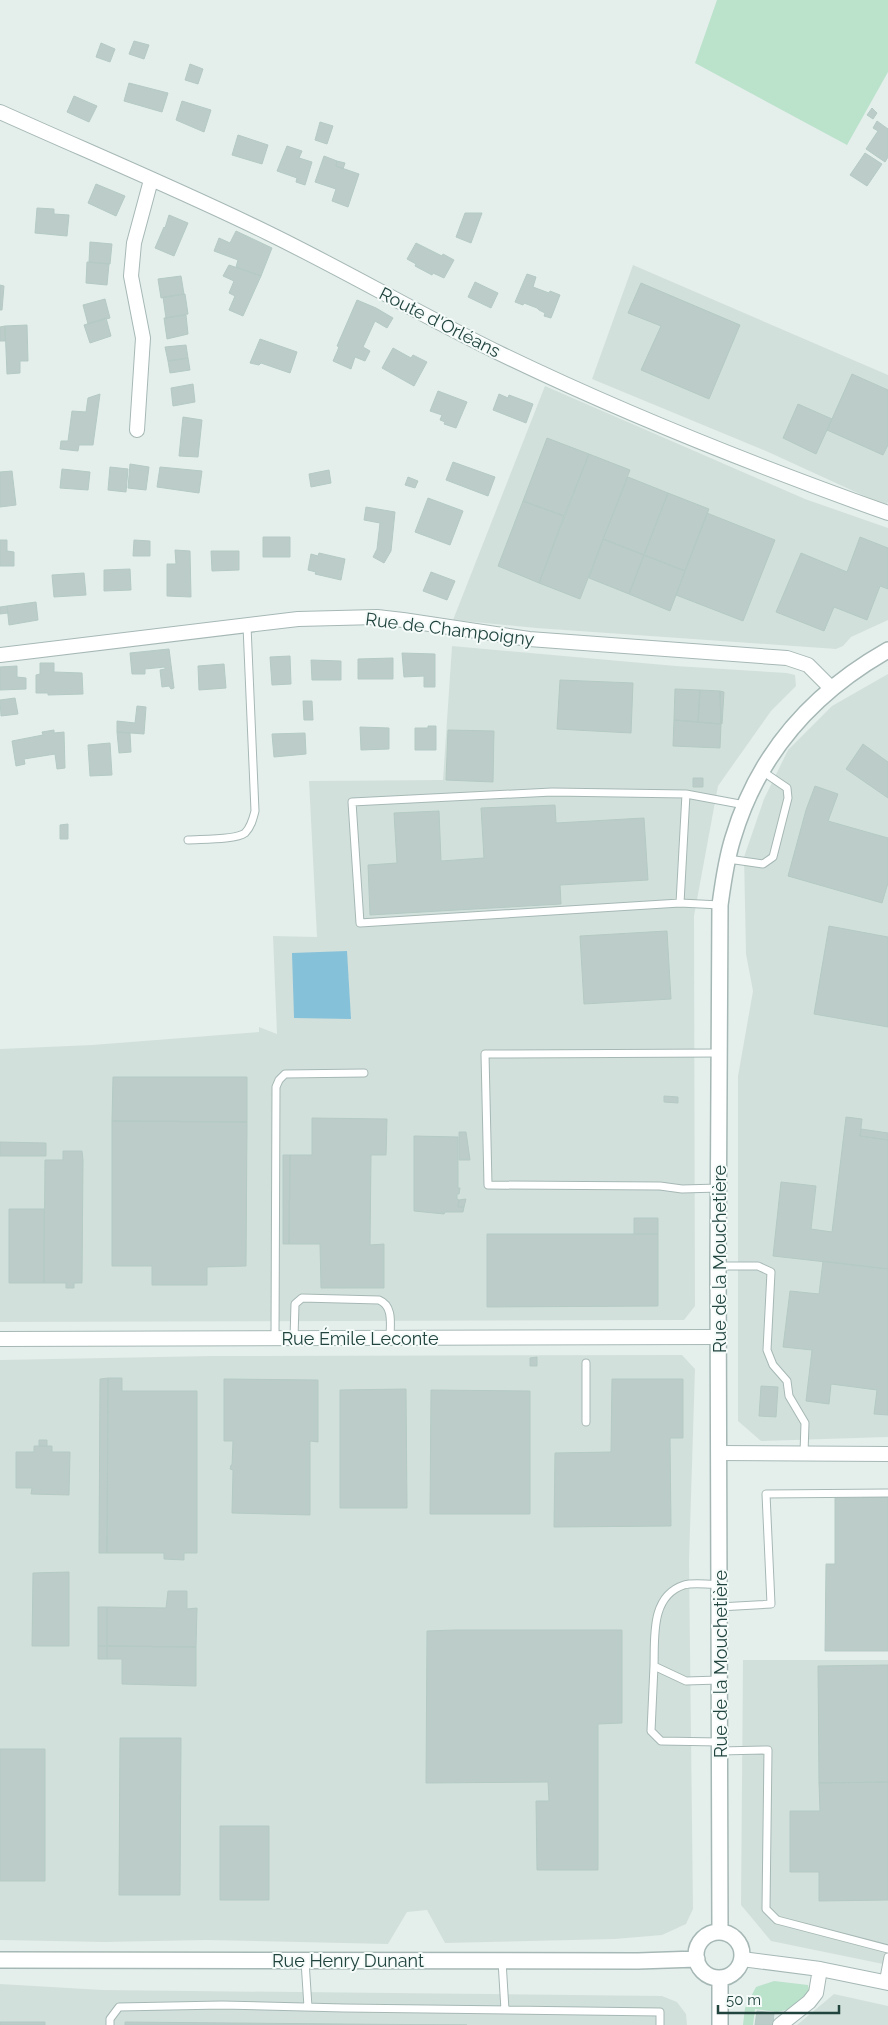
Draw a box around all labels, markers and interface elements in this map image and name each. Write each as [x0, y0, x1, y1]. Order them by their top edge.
street label: Route d'Orléans [376, 282, 504, 362]
street label: Rue de Champoigny [364, 608, 536, 650]
street label: Rue de la Mouchetière [709, 1165, 730, 1353]
street label: Rue Émile Leconte [281, 1327, 439, 1349]
street label: Rue de la Mouchetière [710, 1570, 731, 1758]
street label: Rue Henry Dunant [272, 1950, 424, 1971]
scale bar [718, 1982, 839, 2014]
text: 50 m [726, 1991, 761, 2009]

